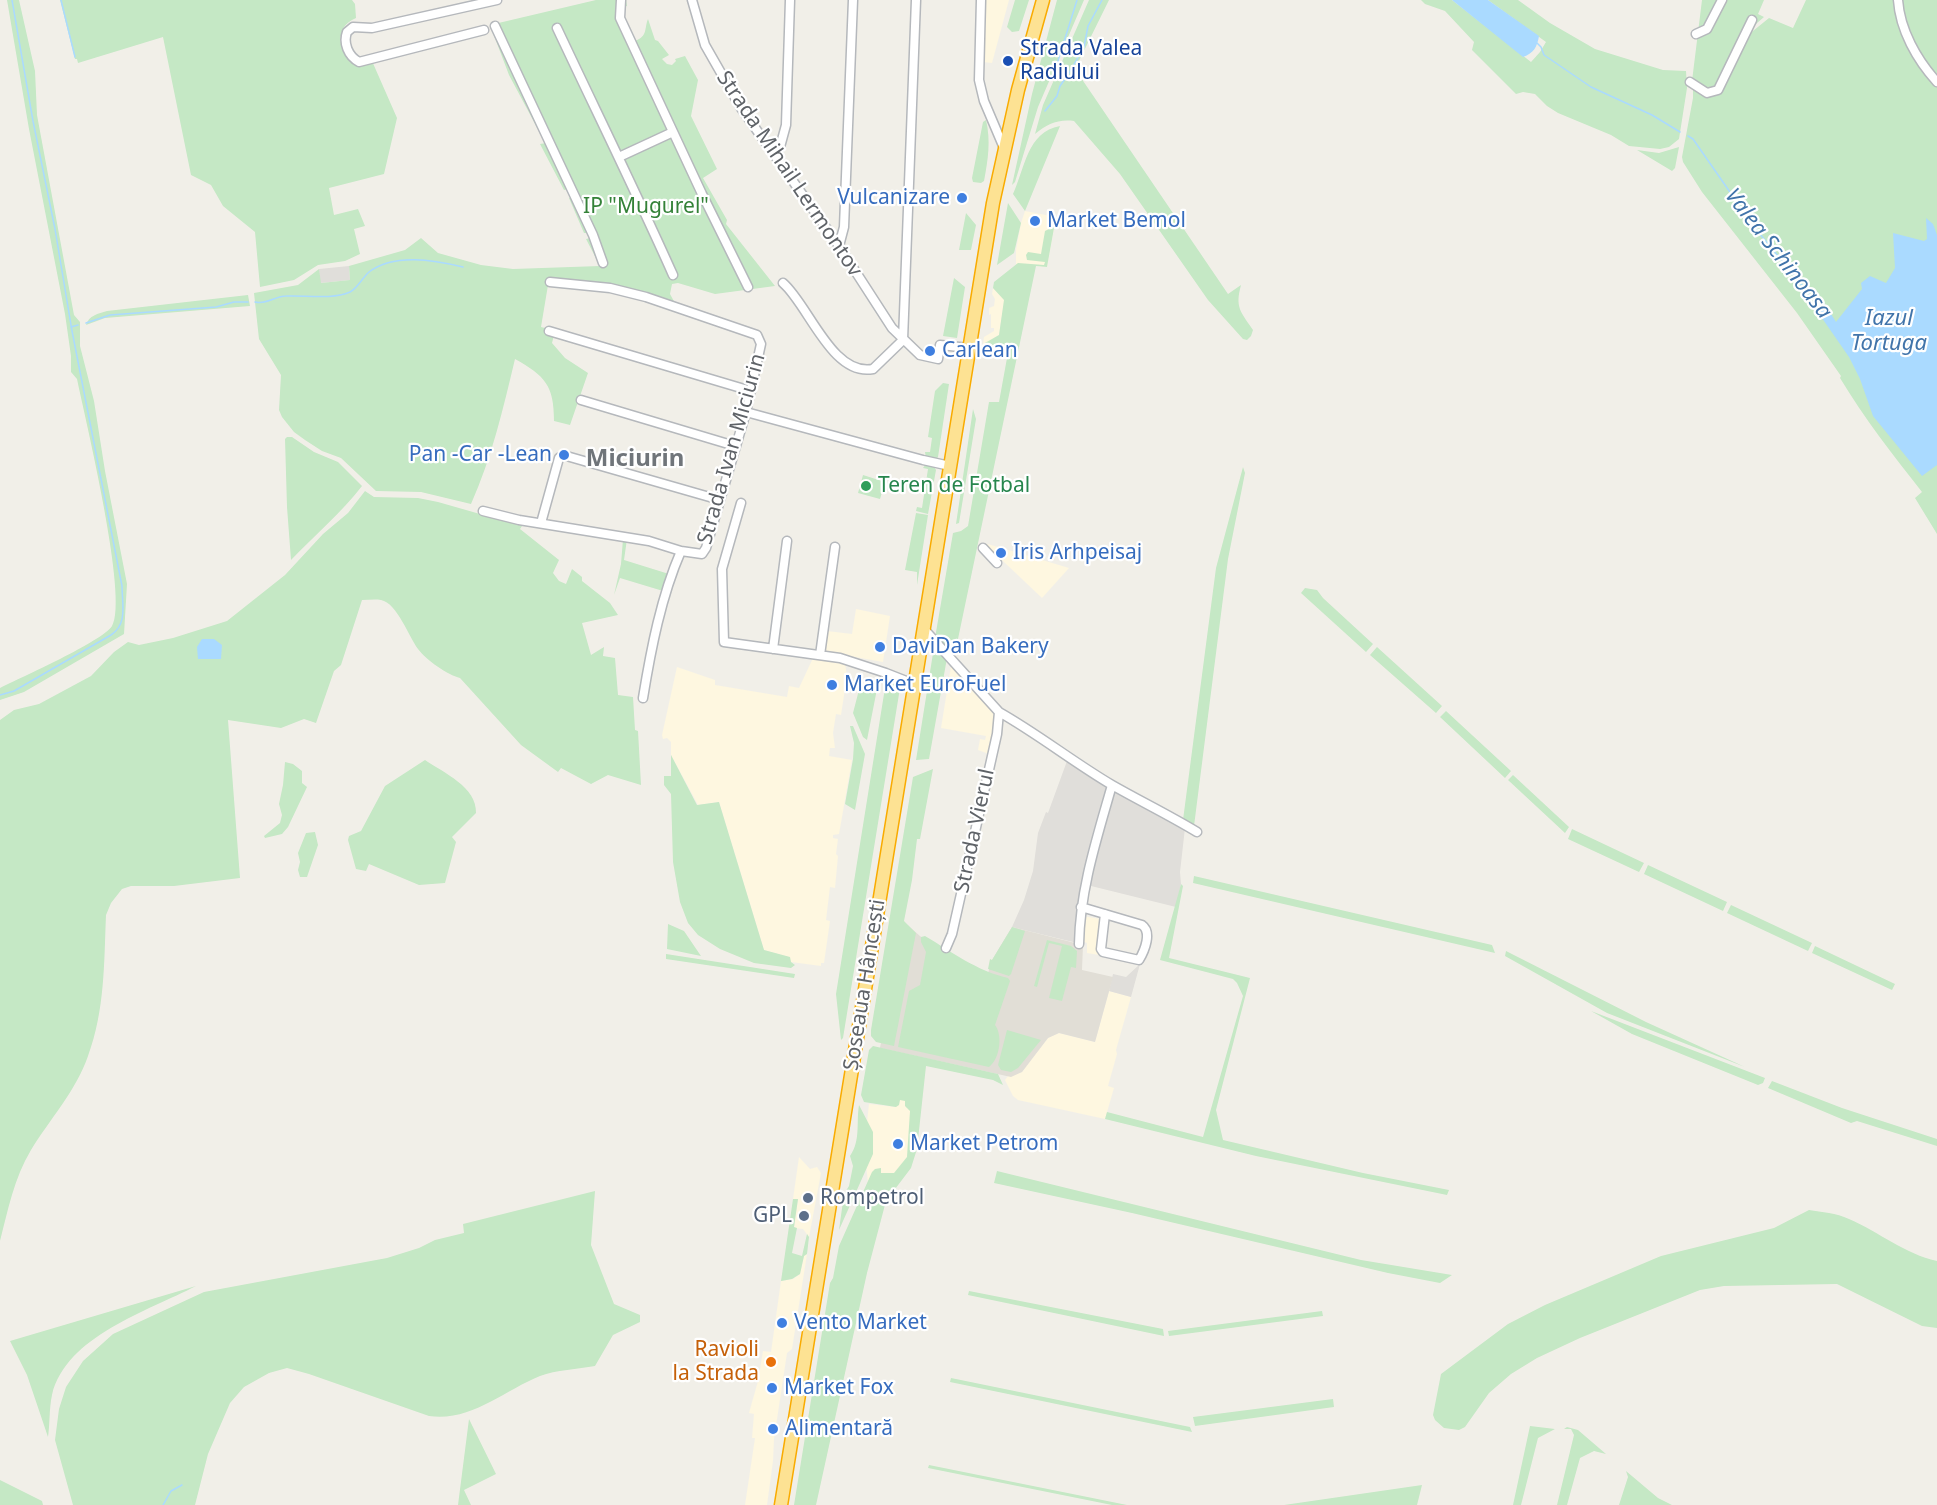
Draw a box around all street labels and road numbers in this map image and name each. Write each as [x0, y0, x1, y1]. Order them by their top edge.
street label: Strada Mihail Lermontov [711, 67, 867, 281]
street label: Strada Ivan Miciurin [693, 351, 771, 547]
street label: Strada Vierul [950, 767, 1000, 895]
street label: Șoseaua Hâncești [839, 897, 891, 1073]

